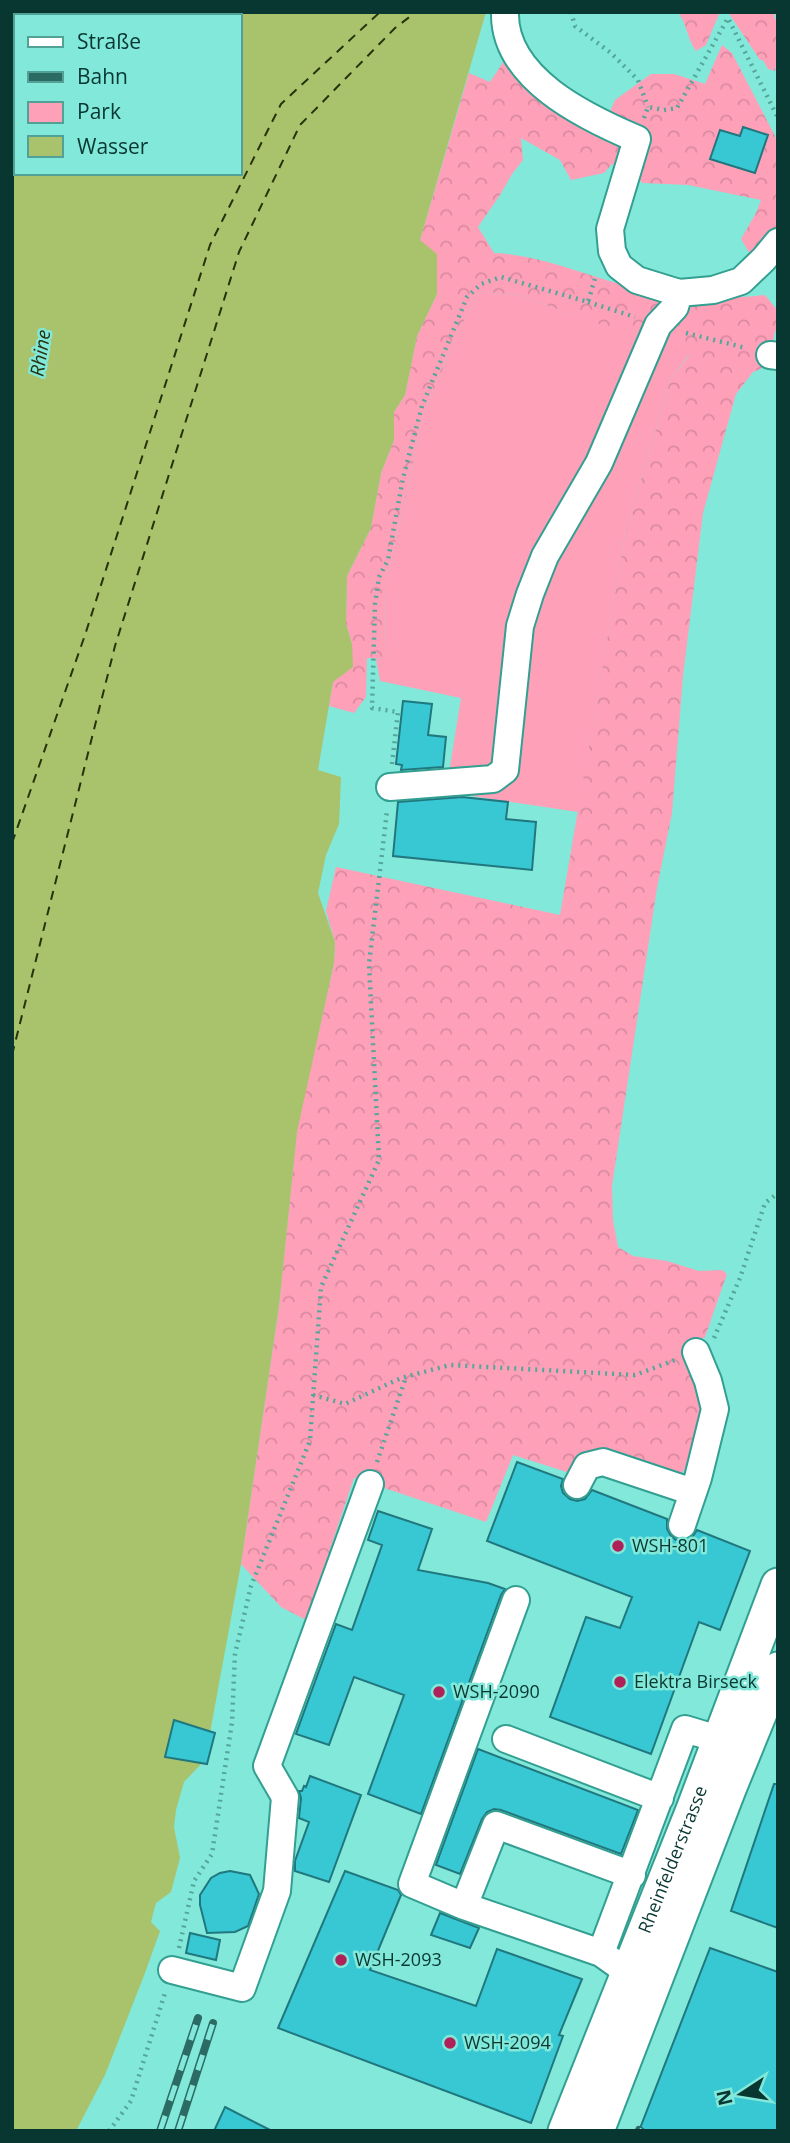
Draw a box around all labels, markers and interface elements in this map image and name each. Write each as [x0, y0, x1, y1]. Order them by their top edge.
legend [14, 14, 242, 175]
text: Straße [77, 27, 141, 55]
text: Bahn [77, 62, 128, 90]
text: Park [77, 97, 121, 125]
text: Wasser [77, 132, 149, 160]
water label: Rhine [23, 328, 57, 378]
place label: WSH-801 [632, 1533, 708, 1557]
marker: WSH-801 [610, 1538, 626, 1554]
place label: Elektra Birseck [634, 1669, 757, 1693]
marker: Elektra Birseck [612, 1674, 628, 1690]
place label: WSH-2090 [453, 1679, 540, 1703]
marker: WSH-2090 [431, 1684, 447, 1700]
street label: Rheinfelderstrasse [632, 1782, 712, 1937]
place label: WSH-2093 [355, 1947, 442, 1971]
marker: WSH-2093 [333, 1952, 349, 1968]
place label: WSH-2094 [464, 2030, 551, 2054]
marker: WSH-2094 [442, 2035, 458, 2051]
north arrow [706, 2059, 776, 2129]
text: N [710, 2087, 739, 2108]

